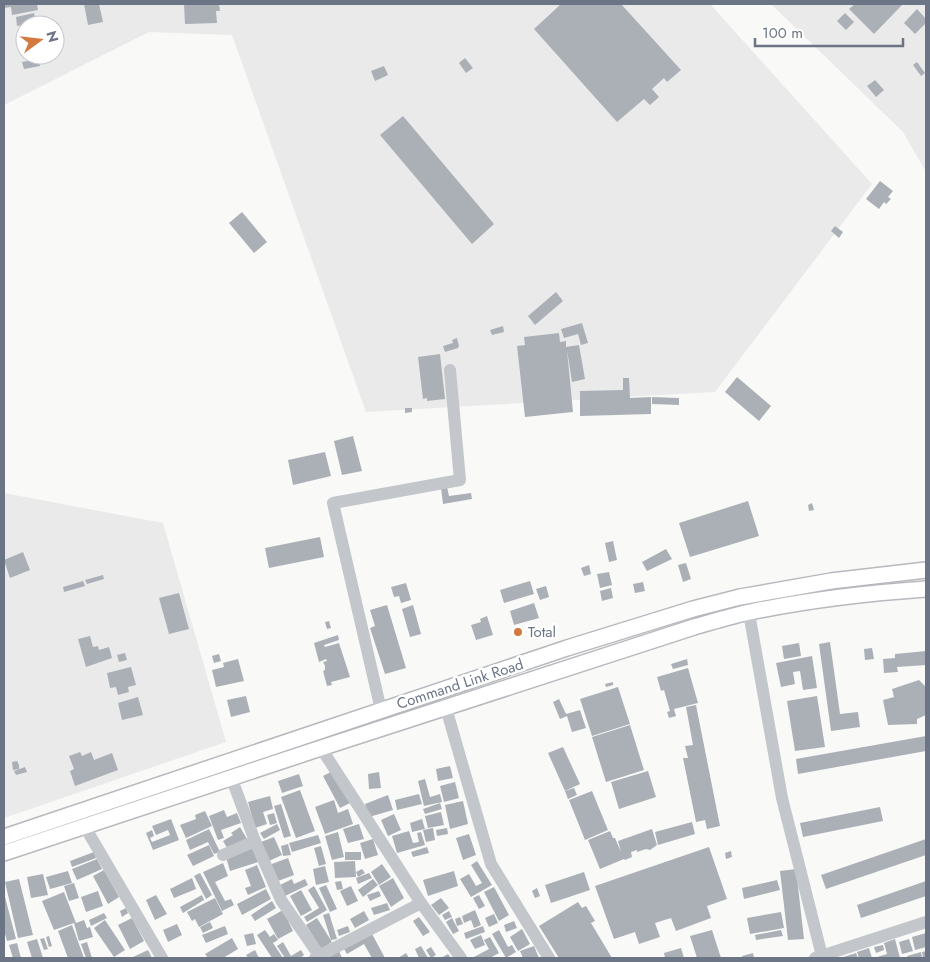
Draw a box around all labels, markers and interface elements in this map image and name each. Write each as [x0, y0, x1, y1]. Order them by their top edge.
north arrow [15, 15, 65, 65]
scale bar [755, 15, 902, 47]
text: 100 m [762, 22, 803, 44]
text: N [41, 29, 64, 45]
place label: Total [528, 621, 556, 643]
marker: Total [512, 626, 524, 638]
street label: Command Link Road [394, 653, 526, 715]

